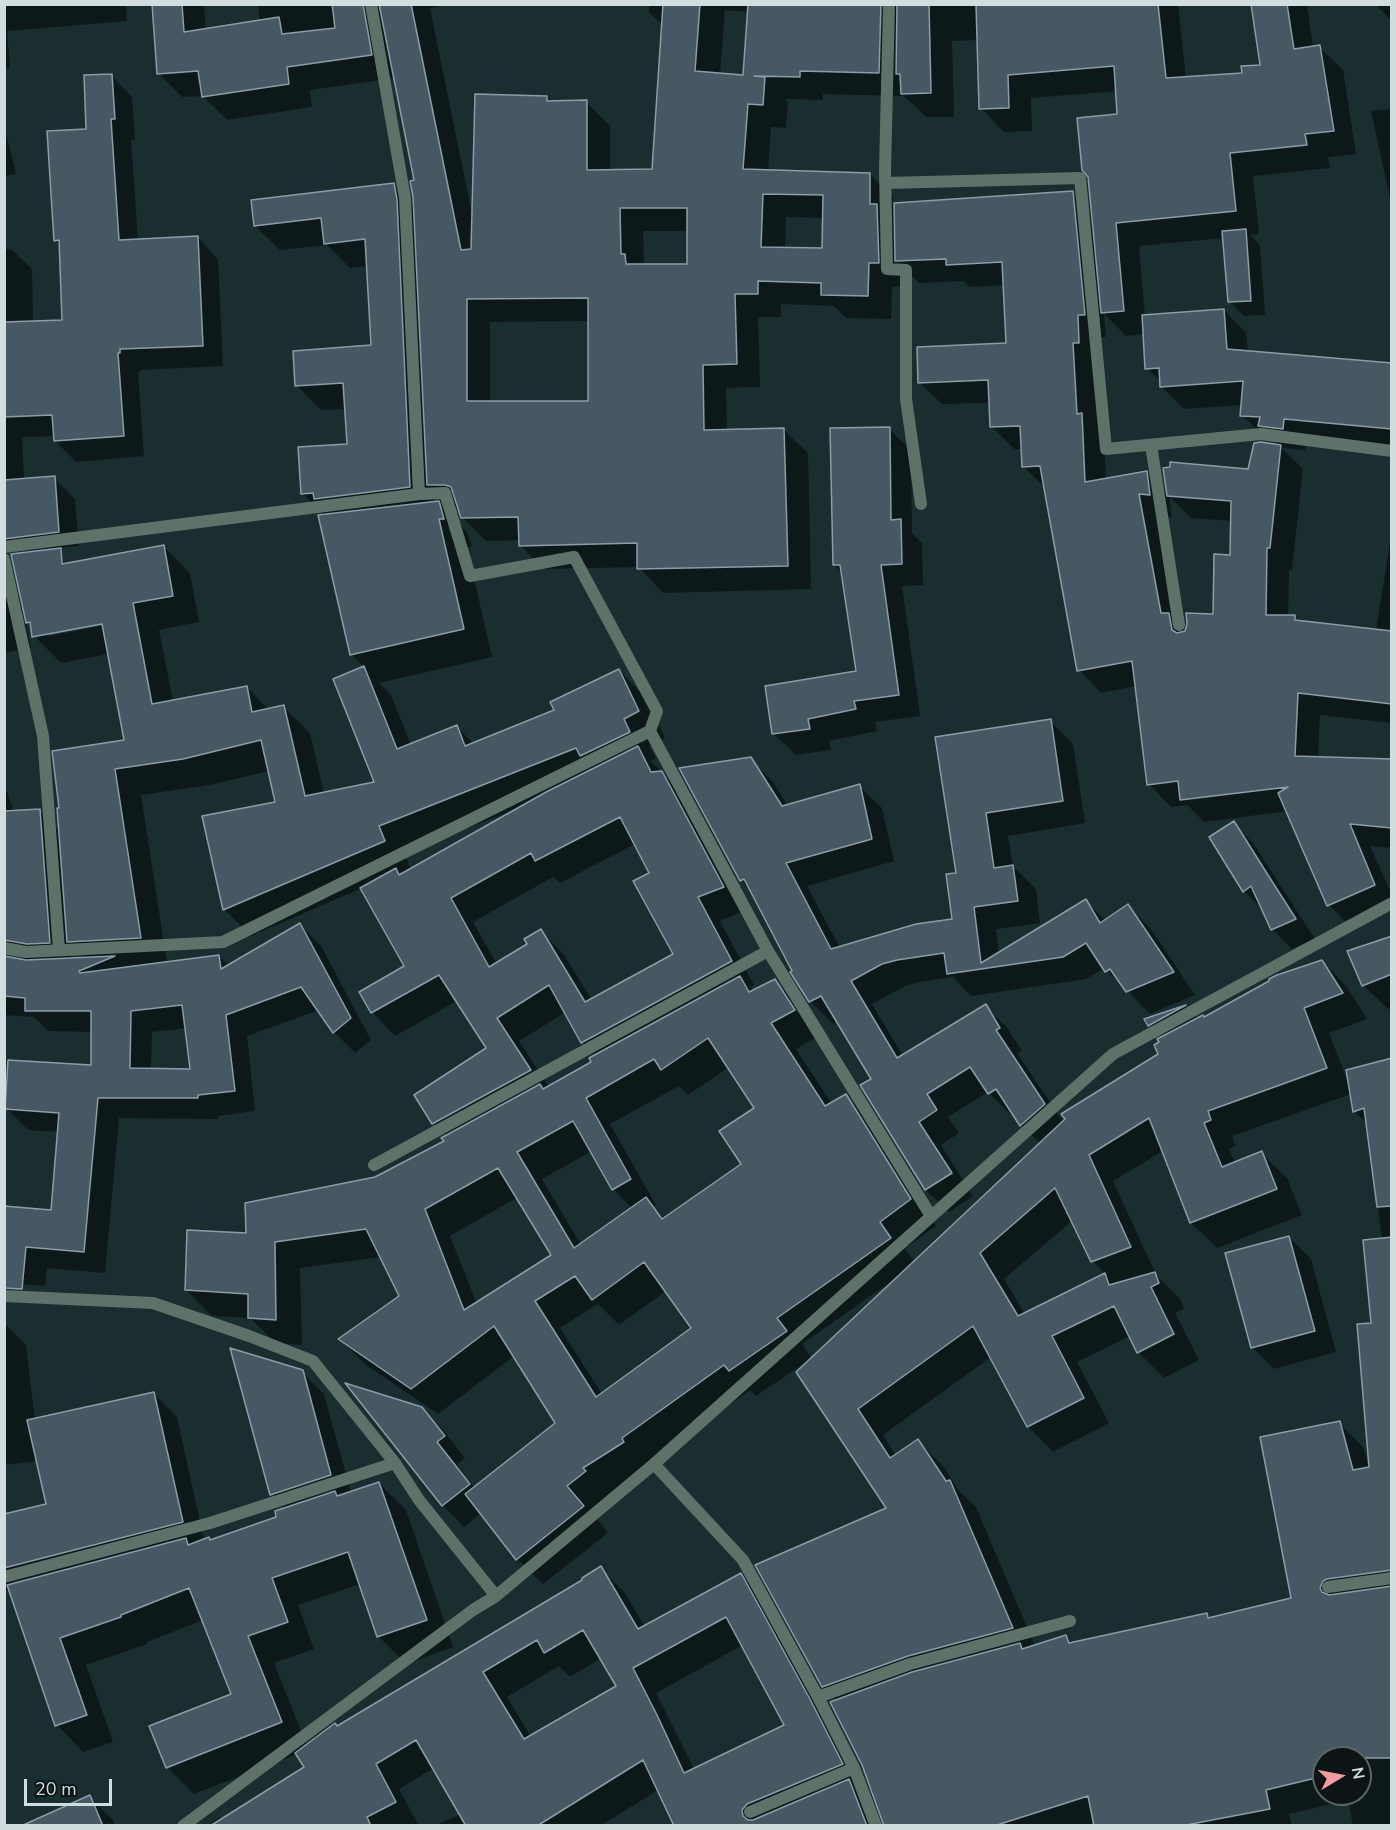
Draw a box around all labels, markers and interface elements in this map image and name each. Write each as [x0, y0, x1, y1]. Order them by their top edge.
north arrow [1312, 1746, 1372, 1806]
text: N [1346, 1765, 1370, 1781]
scale bar [27, 1767, 116, 1805]
text: 20 m [35, 1777, 77, 1801]

